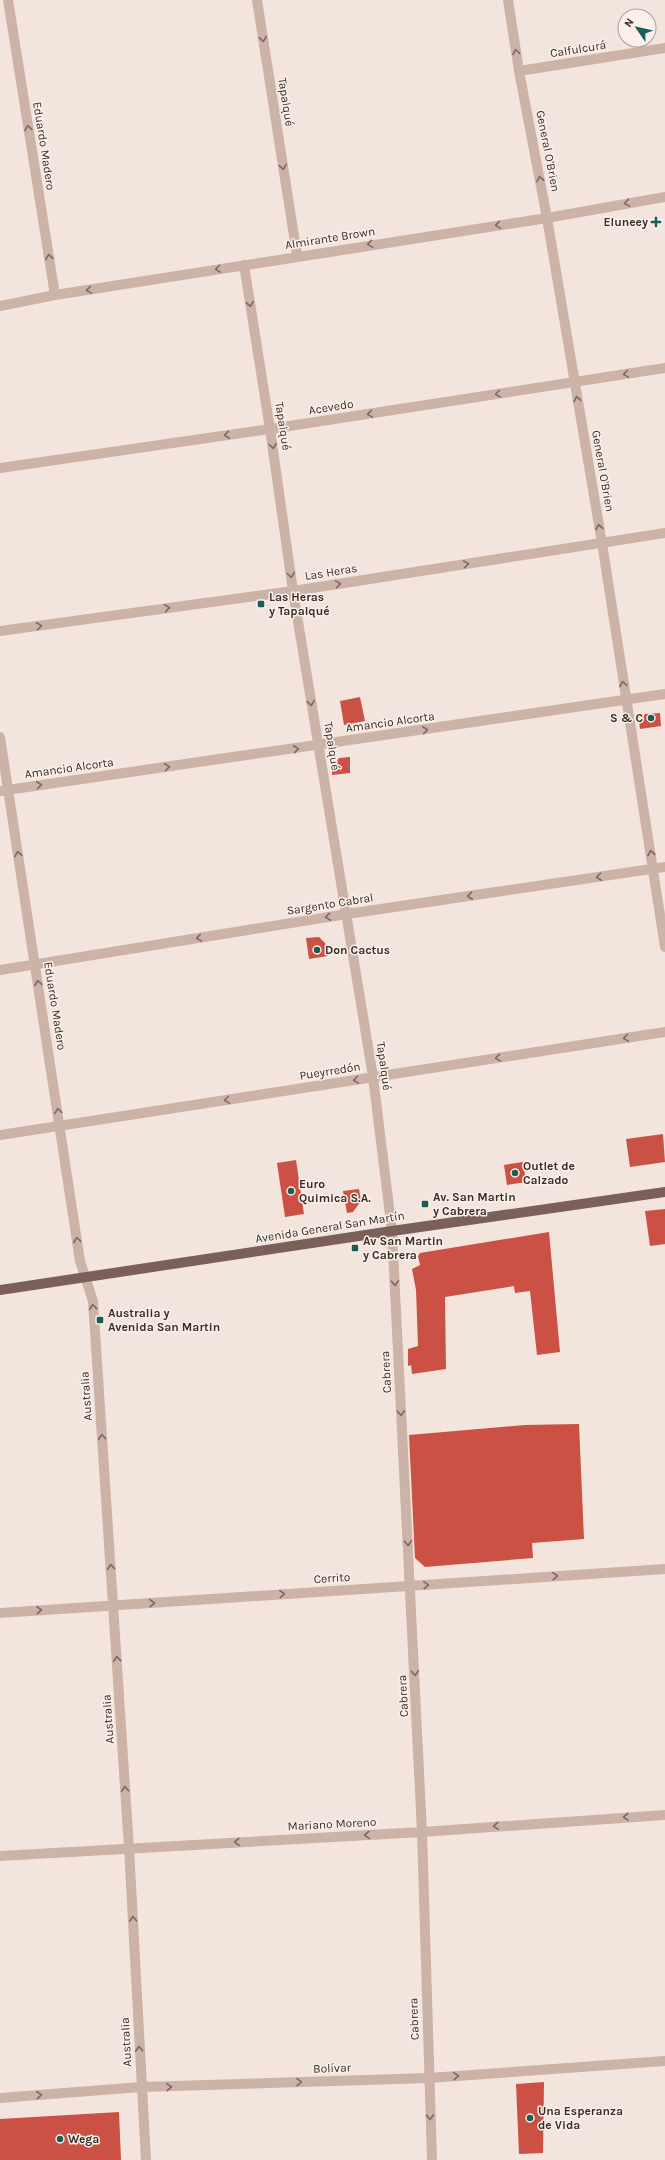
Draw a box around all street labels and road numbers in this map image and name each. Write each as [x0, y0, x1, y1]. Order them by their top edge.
street label: Calfulcurá [549, 38, 607, 60]
street label: Tapalqué [275, 77, 297, 127]
street label: Eduardo Madero [30, 101, 58, 191]
street label: General O'Brien [533, 109, 563, 193]
street label: Almirante Brown [284, 224, 376, 252]
street label: Acevedo [308, 397, 354, 417]
street label: Tapalqué [272, 401, 294, 451]
street label: General O'Brien [589, 429, 617, 513]
street label: Las Heras [304, 561, 358, 583]
street label: Amancio Alcorta [345, 709, 435, 735]
street label: Tapalqué [321, 721, 343, 771]
street label: Amancio Alcorta [24, 755, 114, 781]
street label: Sargento Cabral [286, 890, 374, 918]
street label: Eduardo Madero [41, 961, 69, 1051]
street label: Tapalqué [374, 1041, 394, 1091]
street label: Pueyrredón [299, 1059, 361, 1083]
street label: Avenida General San Martín [254, 1208, 406, 1246]
street label: Cabrera [378, 1350, 394, 1394]
street label: Australia [77, 1371, 95, 1421]
street label: Cerrito [313, 1570, 351, 1586]
street label: Cabrera [395, 1674, 411, 1718]
street label: Australia [99, 1694, 117, 1744]
street label: Mariano Moreno [287, 1815, 377, 1833]
street label: Cabrera [406, 1998, 422, 2040]
street label: Australia [118, 2017, 134, 2067]
street label: Bolívar [313, 2060, 352, 2076]

